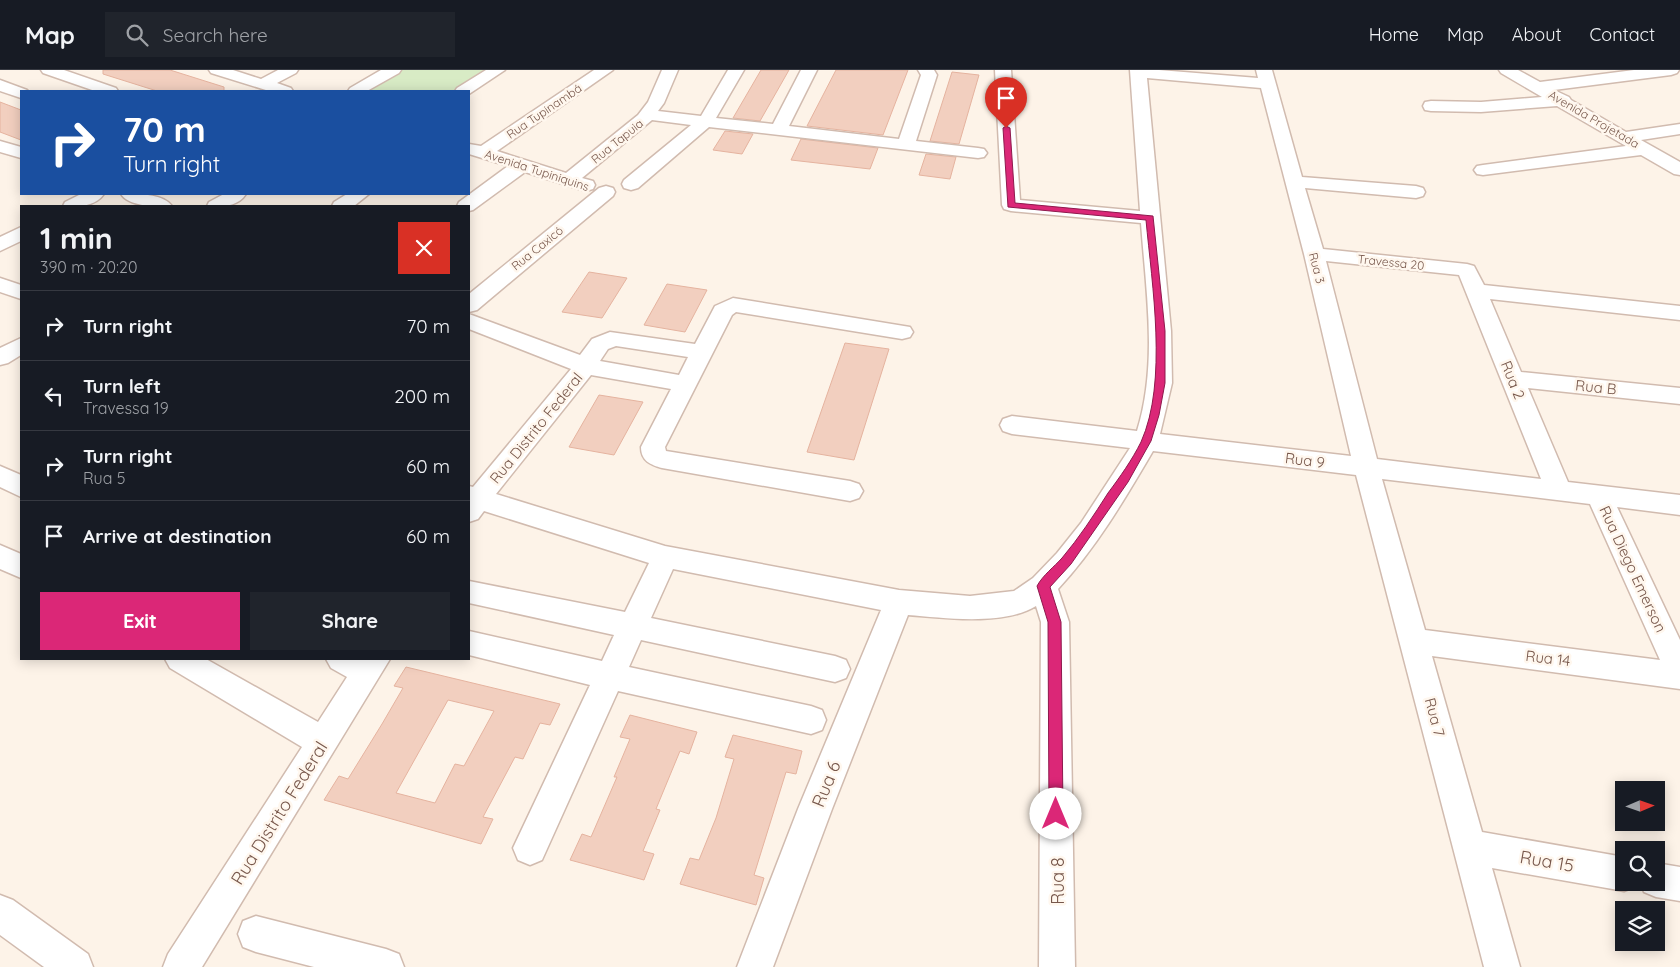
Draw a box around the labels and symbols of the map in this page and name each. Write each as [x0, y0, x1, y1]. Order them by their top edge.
pin [985, 77, 1027, 128]
street label: Rua Tupinambá [504, 80, 584, 142]
street label: Avenida Projetada [1546, 87, 1642, 151]
street label: Rua Tapuia [588, 115, 646, 167]
street label: Avenida Tupiniquins [483, 146, 592, 194]
street label: Rua Caxicó [508, 223, 566, 273]
street label: Rua 3 [1306, 251, 1328, 285]
street label: Travessa 20 [1357, 251, 1425, 273]
street label: Rua 2 [1497, 358, 1529, 402]
street label: Rua Distrito Federal [485, 369, 587, 487]
street label: Rua B [1574, 375, 1618, 399]
street label: Rua 9 [1284, 448, 1326, 472]
street label: Rua Diego Emerson [1595, 503, 1671, 635]
street label: Rua 14 [1525, 646, 1572, 670]
street label: Rua 7 [1421, 696, 1449, 739]
street label: Rua Distrito Federal [226, 737, 332, 889]
street label: Rua 6 [806, 757, 846, 810]
north arrow [1615, 781, 1665, 831]
position arrow [1029, 787, 1081, 839]
street label: Rua 15 [1518, 845, 1576, 877]
street label: Rua 8 [1046, 857, 1069, 905]

